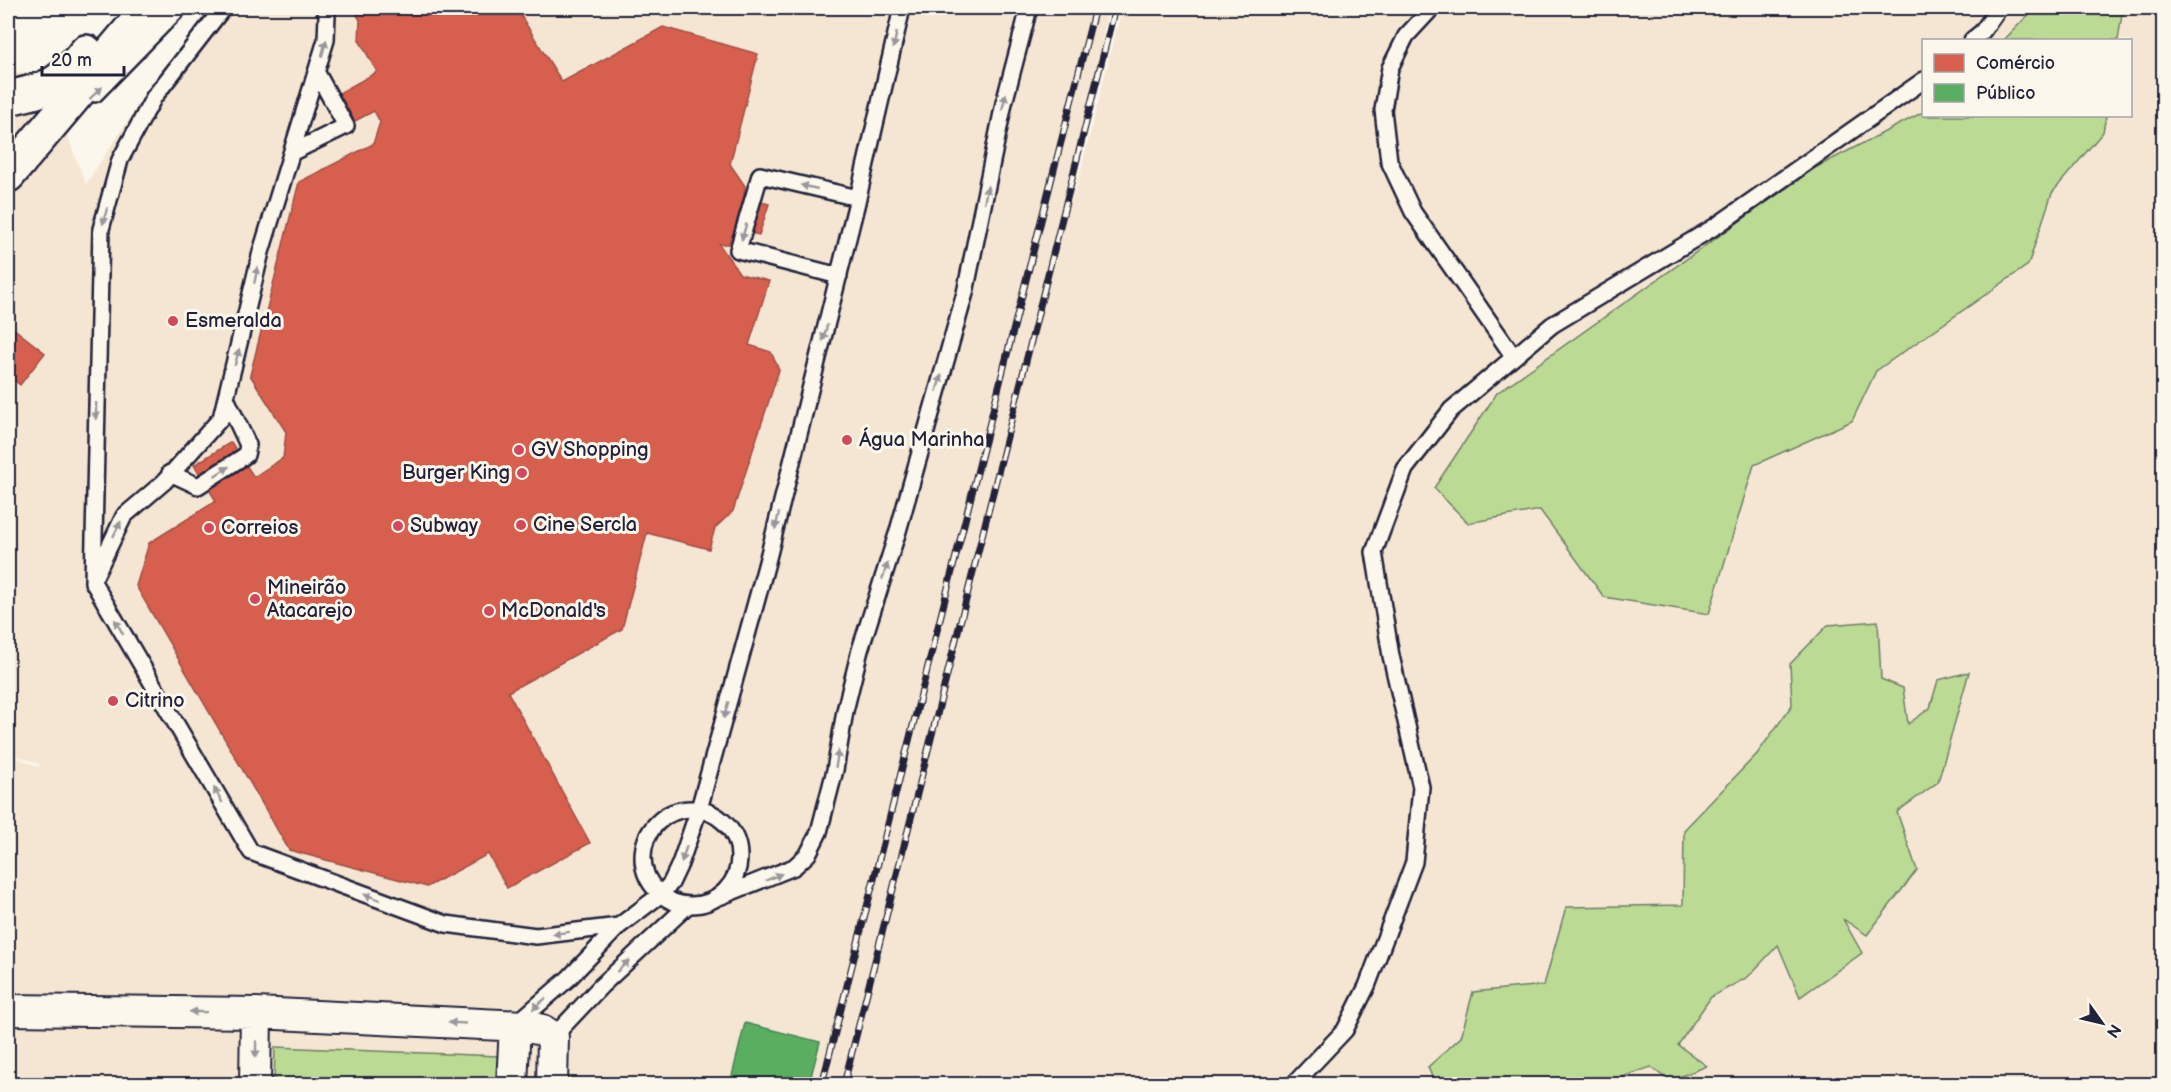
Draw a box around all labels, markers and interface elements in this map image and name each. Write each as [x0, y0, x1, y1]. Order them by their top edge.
one-way arrow [889, 30, 899, 49]
scale bar [42, 39, 124, 77]
one-way arrow [319, 39, 329, 58]
legend [1922, 39, 2132, 117]
text: 20 m [51, 50, 92, 71]
text: Comércio [1976, 53, 2055, 74]
text: Público [1976, 83, 2035, 104]
one-way arrow [88, 87, 103, 100]
one-way arrow [1000, 93, 1010, 111]
one-way arrow [799, 182, 818, 191]
one-way arrow [982, 184, 991, 203]
one-way arrow [100, 207, 109, 225]
one-way arrow [738, 223, 748, 241]
one-way arrow [251, 266, 261, 285]
place label: Esmeralda [185, 309, 282, 333]
marker: Esmeralda [166, 314, 180, 328]
one-way arrow [820, 324, 829, 342]
one-way arrow [232, 348, 242, 366]
one-way arrow [935, 374, 944, 392]
one-way arrow [91, 401, 101, 420]
place label: Água Marinha [859, 427, 985, 452]
marker: Água Marinha [840, 433, 854, 447]
place label: GV Shopping [531, 438, 649, 462]
marker: GV Shopping [512, 443, 526, 457]
place label: Burger King [402, 461, 510, 485]
one-way arrow [213, 465, 230, 476]
marker: Burger King [515, 466, 529, 480]
one-way arrow [771, 512, 781, 531]
place label: Cine Sercla [533, 513, 637, 537]
place label: Subway [410, 514, 478, 538]
place label: Correios [221, 516, 299, 540]
marker: Cine Sercla [514, 518, 528, 532]
marker: Subway [391, 519, 405, 533]
one-way arrow [112, 520, 122, 537]
marker: Correios [202, 521, 216, 535]
one-way arrow [880, 561, 890, 579]
place label: Mineirão Atacarejo [267, 576, 353, 623]
marker: Mineirão Atacarejo [248, 592, 262, 606]
place label: McDonald's [501, 599, 606, 623]
marker: McDonald's [482, 604, 496, 618]
one-way arrow [114, 618, 124, 635]
place label: Citrino [125, 689, 185, 713]
marker: Citrino [106, 694, 120, 708]
one-way arrow [721, 701, 731, 719]
one-way arrow [832, 750, 841, 769]
one-way arrow [212, 787, 223, 803]
one-way arrow [678, 845, 688, 863]
one-way arrow [765, 872, 783, 882]
one-way arrow [363, 891, 381, 901]
one-way arrow [552, 928, 571, 938]
one-way arrow [616, 959, 631, 973]
north arrow [2072, 993, 2132, 1053]
one-way arrow [532, 997, 547, 1010]
one-way arrow [189, 1007, 208, 1017]
one-way arrow [447, 1018, 466, 1027]
text: N [2102, 1020, 2124, 1041]
one-way arrow [251, 1039, 261, 1058]

